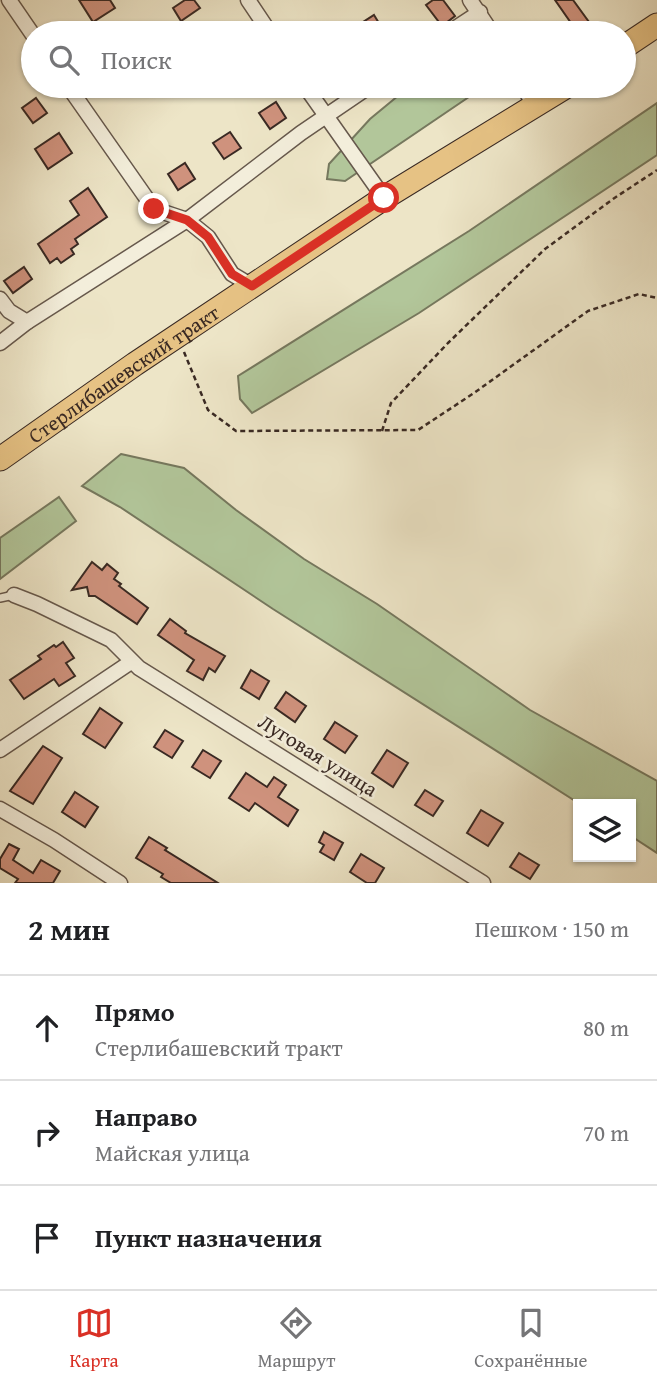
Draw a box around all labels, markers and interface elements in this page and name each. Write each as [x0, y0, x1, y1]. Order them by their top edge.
search box [21, 21, 636, 98]
text: Поиск [101, 40, 172, 79]
icon: search [45, 41, 83, 79]
route start [368, 182, 399, 213]
route end [138, 193, 169, 224]
street label: Стерлибашевский тракт [21, 297, 225, 450]
street label: Луговая улица [252, 706, 384, 804]
map controls [573, 799, 636, 862]
button: layers [573, 799, 636, 862]
text: 2 мин [28, 907, 110, 951]
text: Пешком · 150 m [475, 912, 629, 945]
text: Прямо [95, 992, 175, 1031]
icon: ahead [28, 1009, 66, 1047]
text: 80 m [583, 1011, 629, 1044]
text: Стерлибашевский тракт [95, 1031, 343, 1064]
text: Направо [95, 1097, 197, 1136]
icon: right [28, 1114, 66, 1152]
text: 70 m [583, 1116, 629, 1149]
text: Майская улица [95, 1136, 250, 1169]
text: Пункт назначения [95, 1218, 322, 1257]
icon: arrive [28, 1219, 66, 1257]
tab: Карта [69, 1304, 119, 1374]
tab: Маршрут [258, 1304, 335, 1374]
tab: Сохранённые [474, 1304, 587, 1374]

